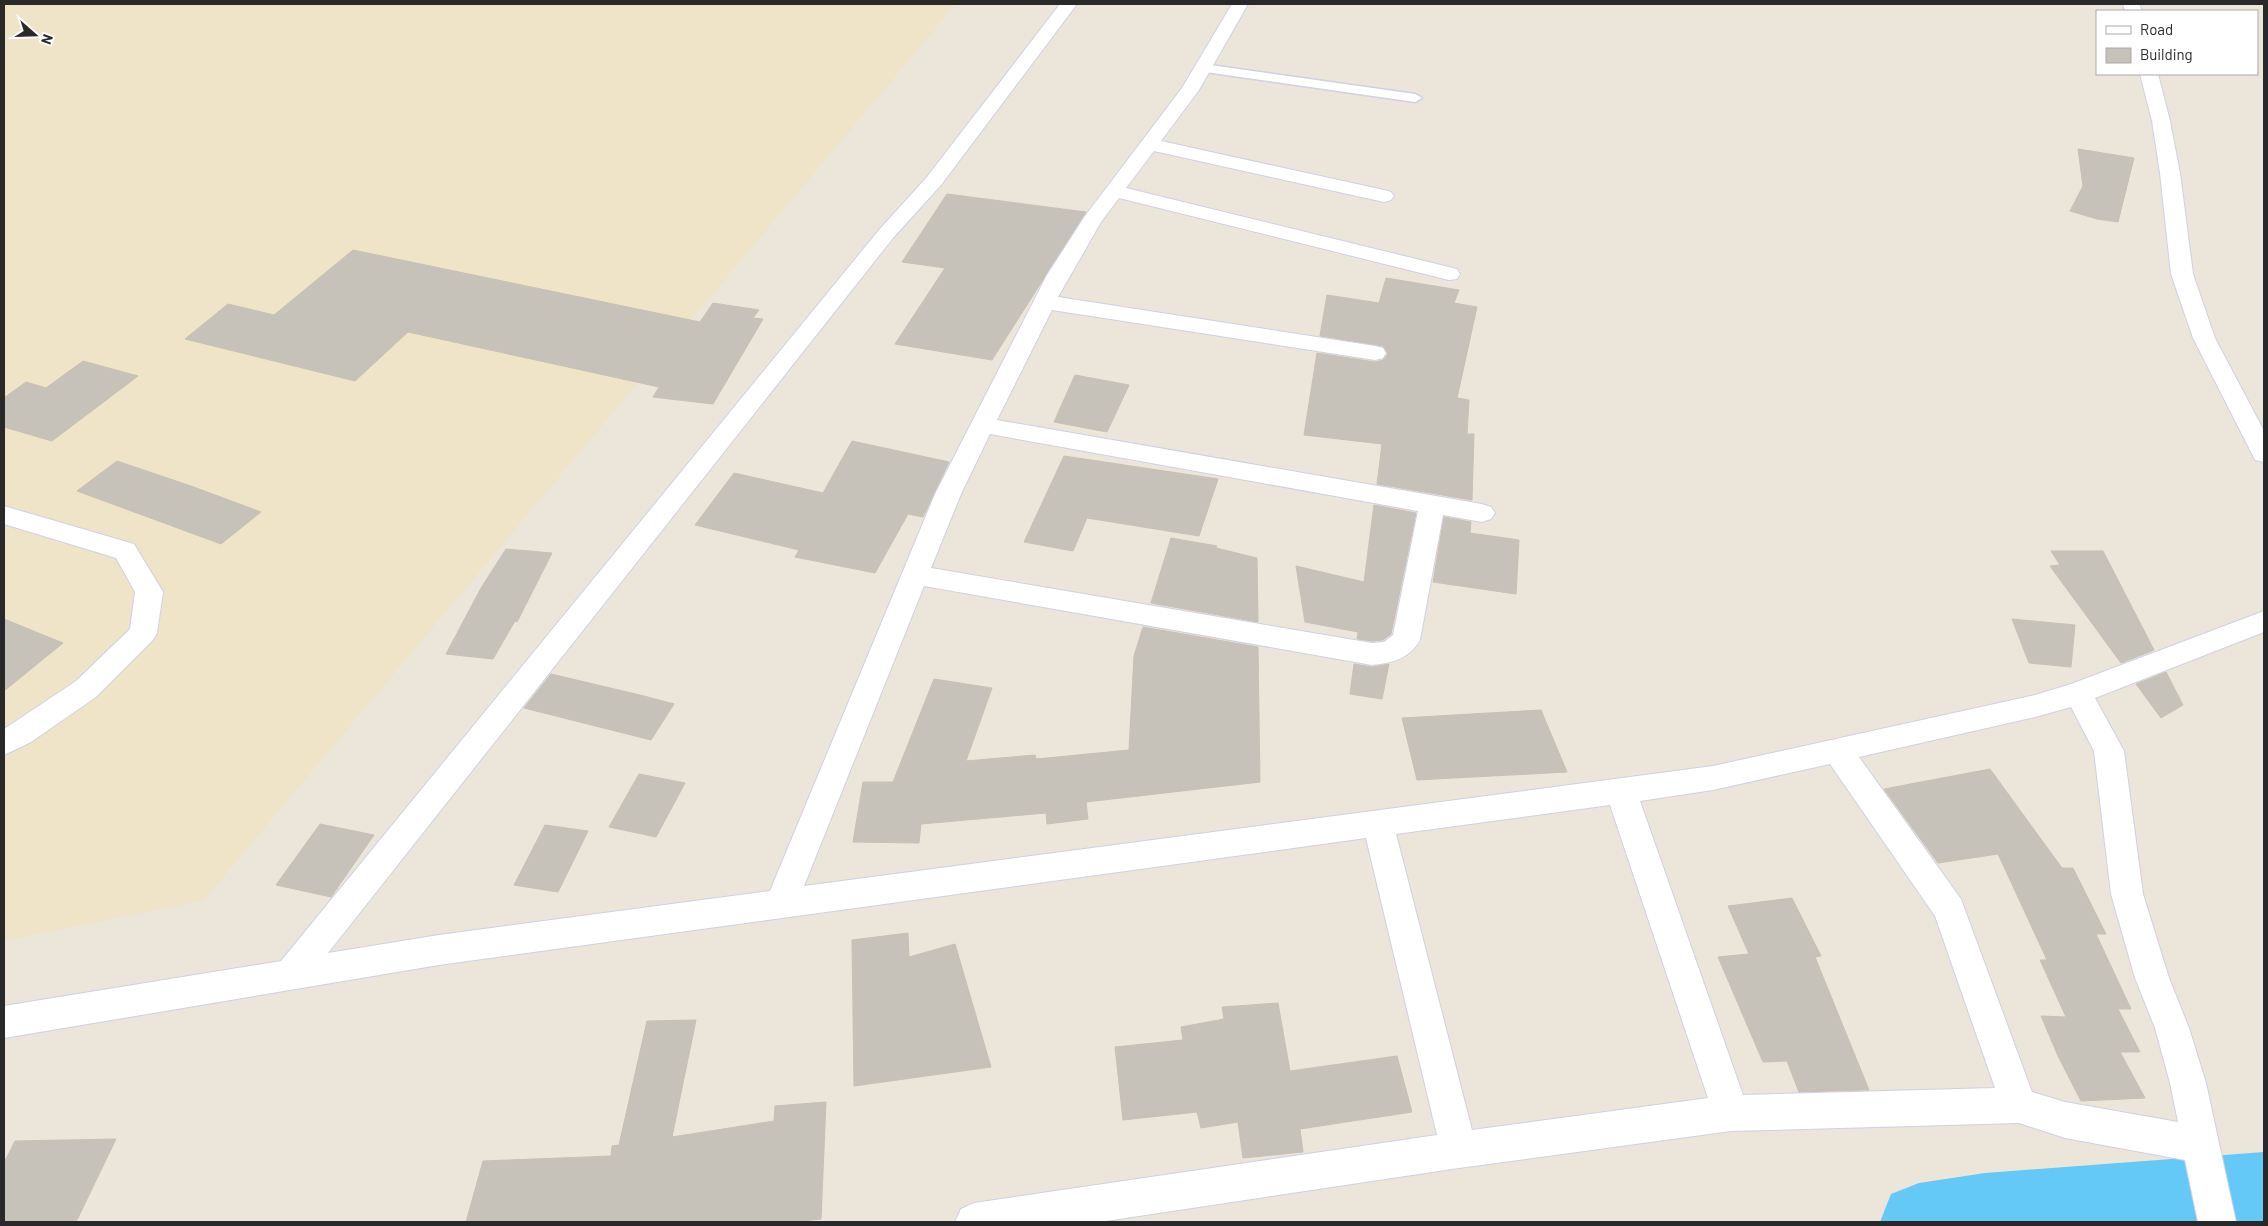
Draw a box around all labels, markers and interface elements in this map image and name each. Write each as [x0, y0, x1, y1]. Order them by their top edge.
north arrow [10, 10, 60, 60]
legend [2096, 10, 2258, 75]
text: Road [2140, 20, 2173, 38]
text: N [38, 32, 57, 47]
text: Building [2140, 45, 2193, 63]

